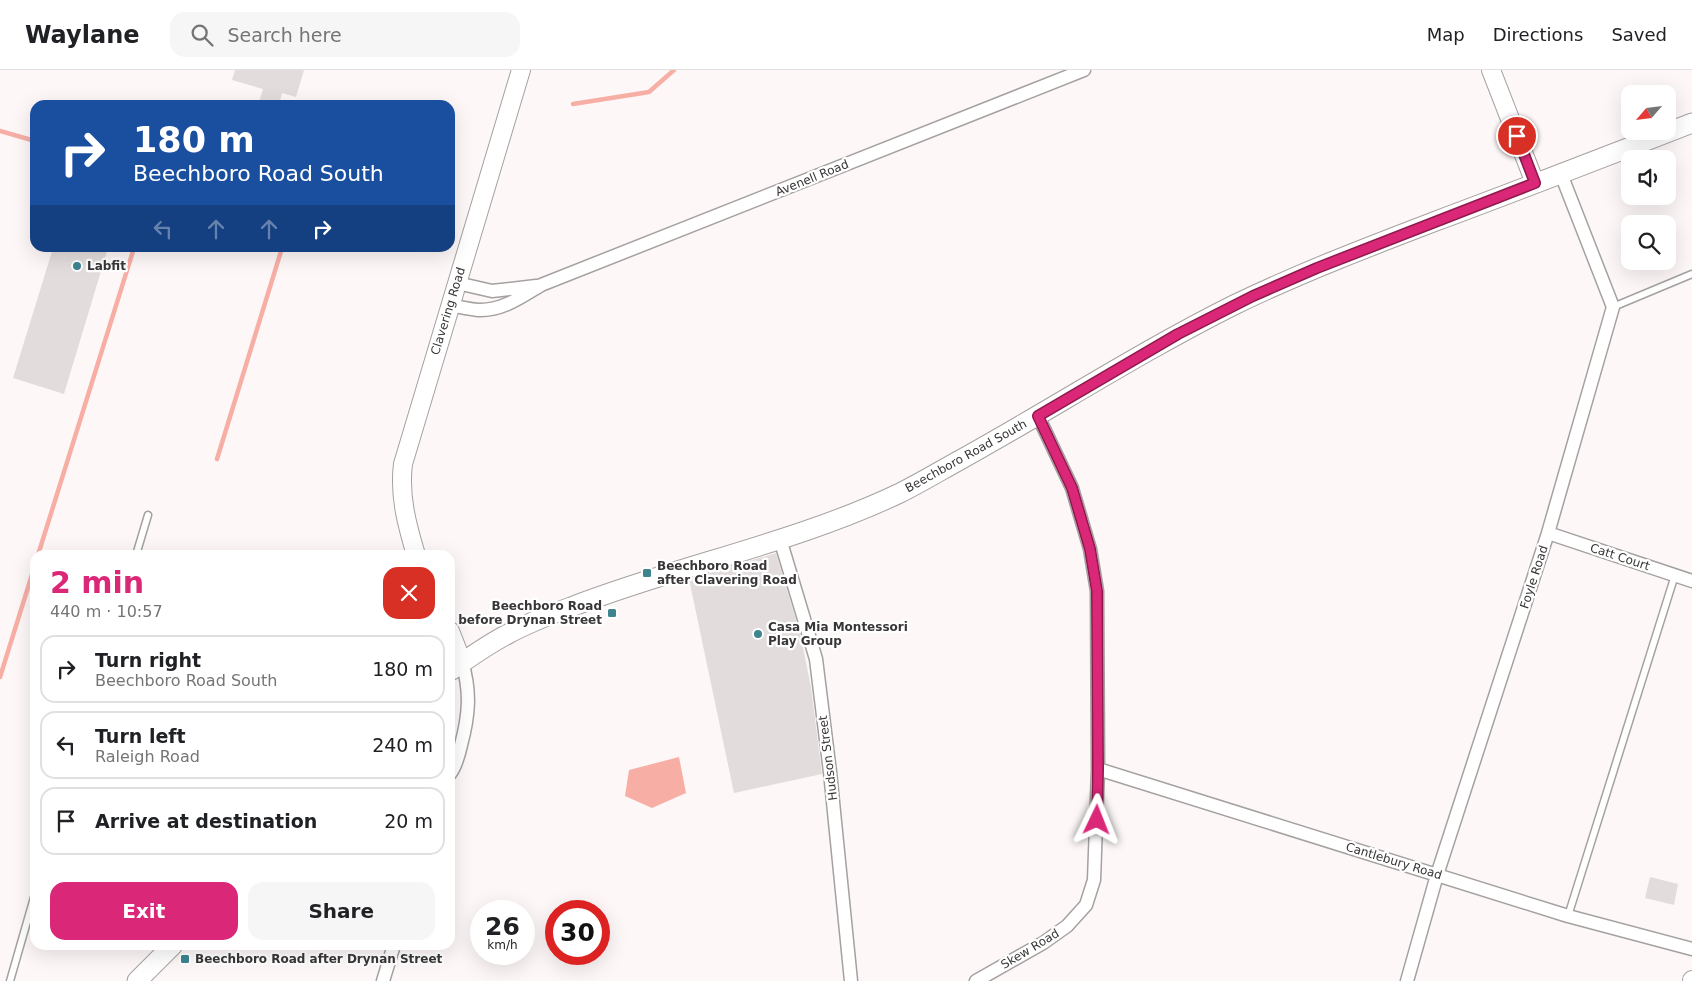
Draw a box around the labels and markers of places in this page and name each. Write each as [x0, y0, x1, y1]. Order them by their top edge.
pin [1496, 115, 1538, 157]
place label: Labfit [87, 259, 126, 273]
marker: Labfit [71, 260, 83, 272]
place label: Beechboro Road after Clavering Road [657, 559, 797, 587]
marker: Beechboro Road after Clavering Road [641, 567, 653, 579]
place label: Beechboro Road before Drynan Street [458, 599, 602, 627]
marker: Beechboro Road before Drynan Street [606, 607, 618, 619]
place label: Casa Mia Montessori Play Group [768, 620, 908, 648]
marker: Casa Mia Montessori Play Group [752, 628, 764, 640]
place label: Beechboro Road after Drynan Street [195, 952, 443, 966]
marker: Beechboro Road after Drynan Street [179, 953, 191, 965]

